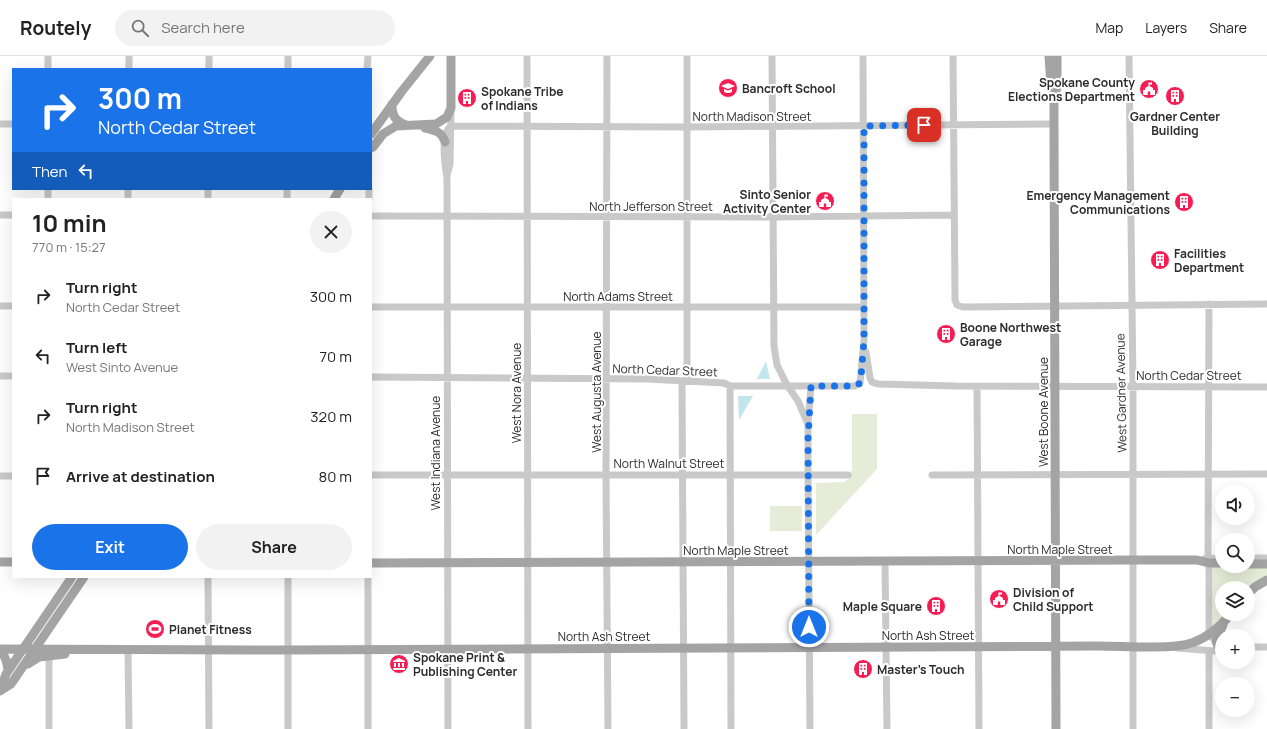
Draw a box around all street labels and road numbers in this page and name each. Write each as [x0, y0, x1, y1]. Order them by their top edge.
street label: North Madison Street [693, 108, 812, 125]
street label: North Jefferson Street [589, 198, 713, 215]
street label: North Adams Street [563, 288, 673, 305]
street label: West Augusta Avenue [588, 331, 605, 453]
street label: West Gardner Avenue [1111, 333, 1131, 453]
street label: West Nora Avenue [508, 343, 525, 443]
street label: West Boone Avenue [1035, 357, 1052, 467]
street label: North Cedar Street [612, 360, 718, 380]
street label: North Cedar Street [1136, 367, 1242, 384]
street label: West Indiana Avenue [427, 396, 444, 510]
street label: North Walnut Street [614, 455, 725, 472]
street label: North Maple Street [1007, 541, 1113, 558]
street label: North Maple Street [683, 542, 789, 559]
street label: North Ash Street [882, 627, 975, 644]
street label: North Ash Street [558, 628, 651, 645]

